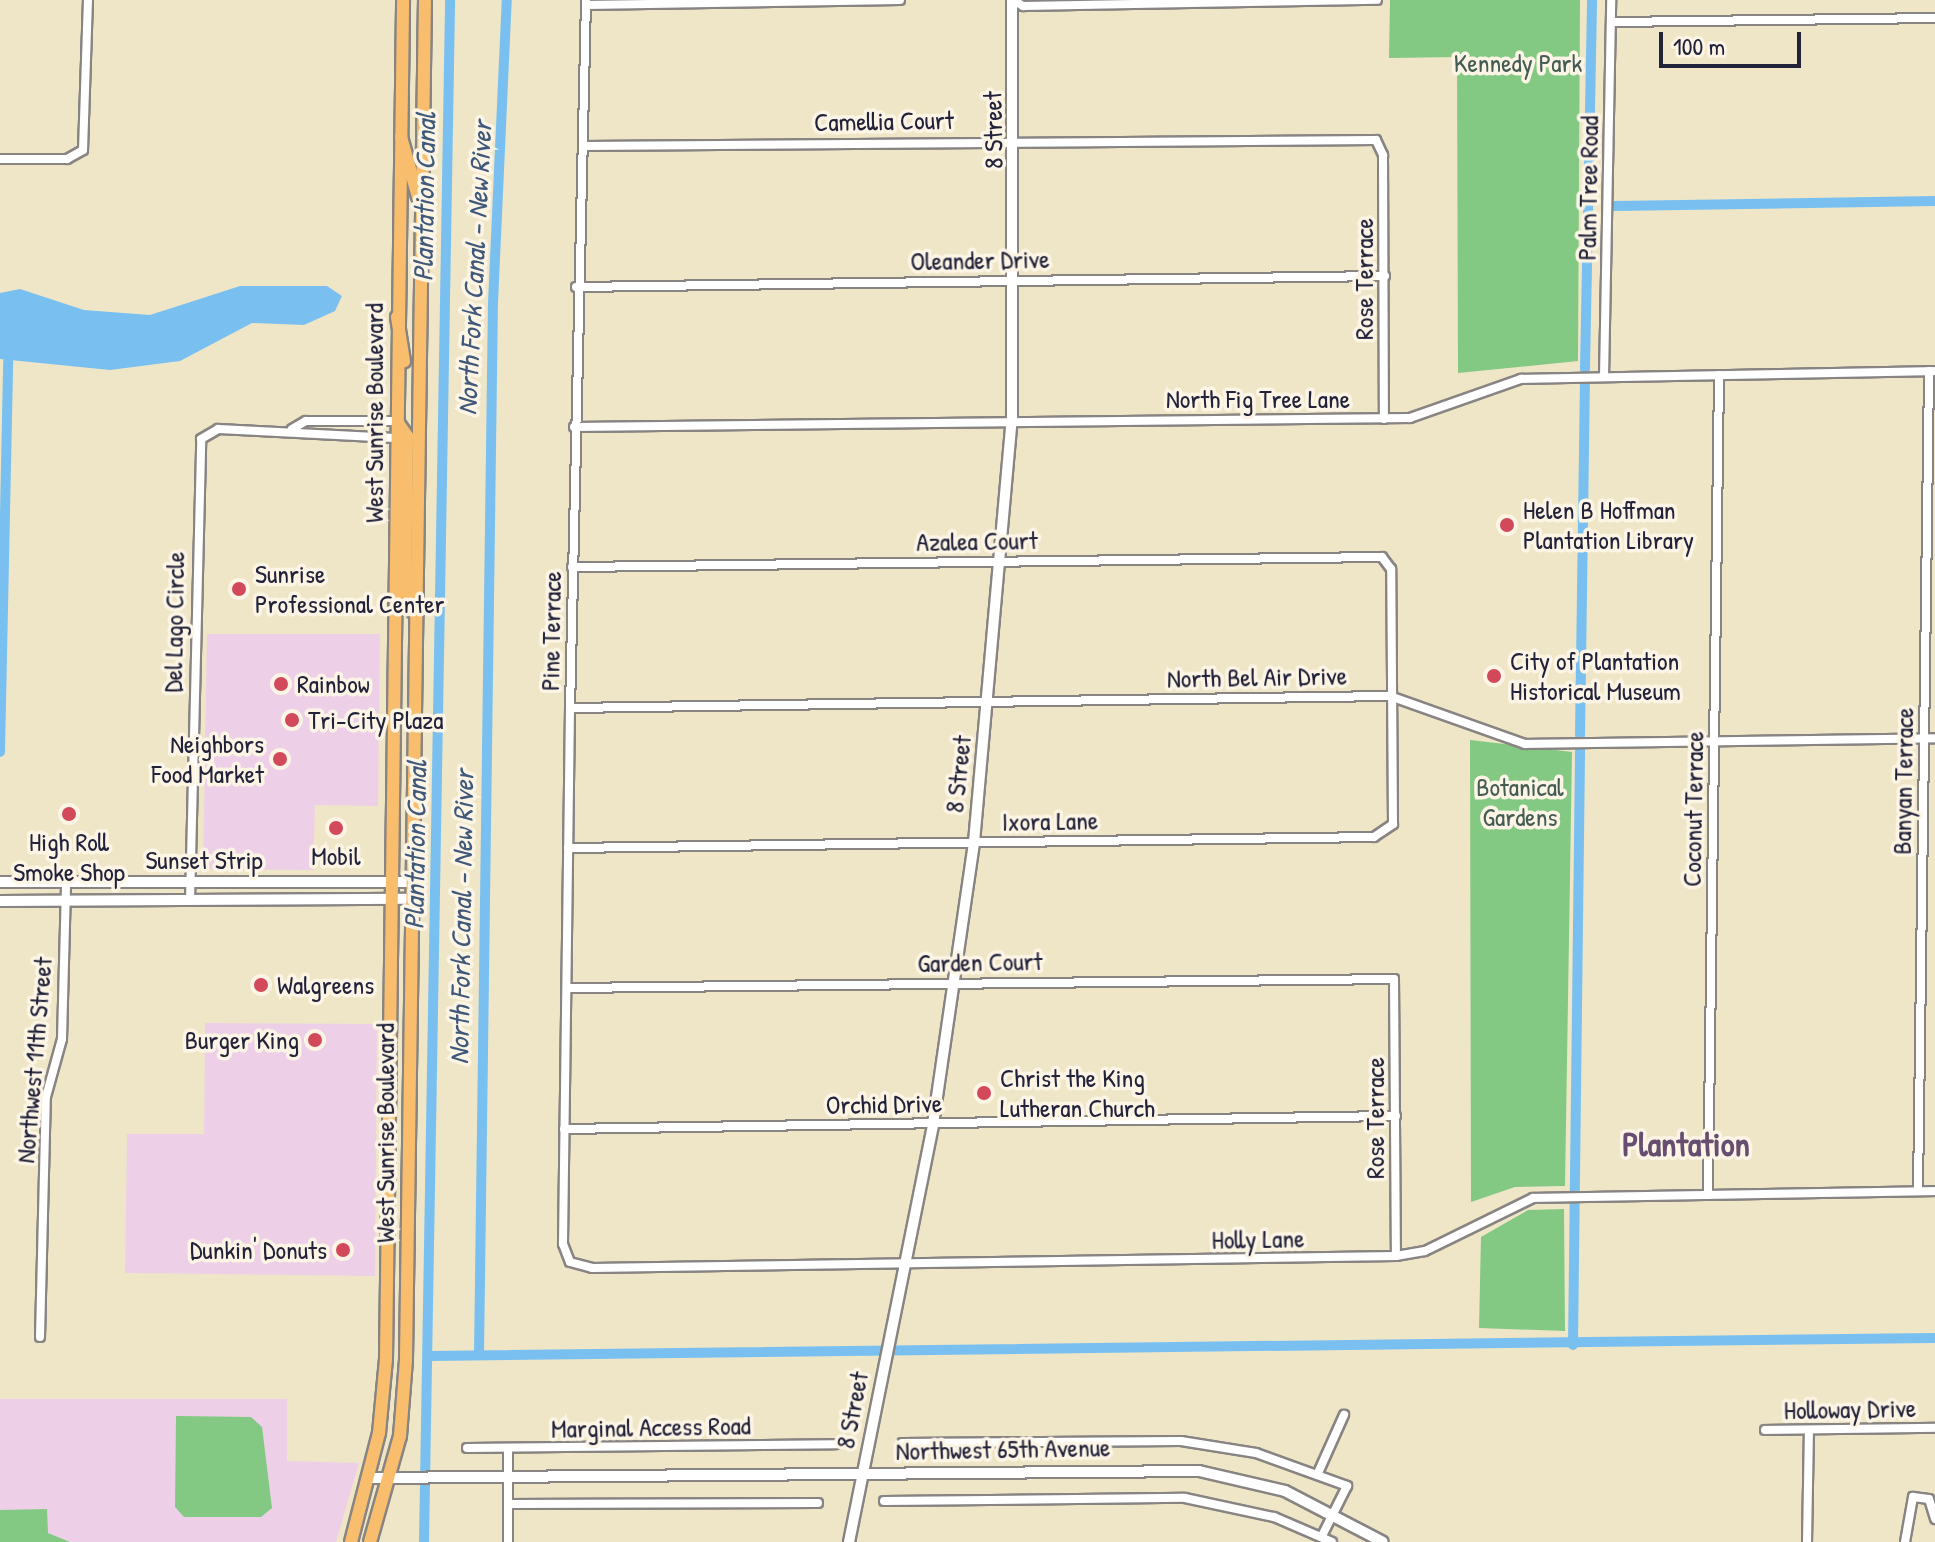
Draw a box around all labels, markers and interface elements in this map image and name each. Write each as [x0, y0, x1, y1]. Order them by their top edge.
scale bar [1663, 16, 1805, 66]
text: 100 m [1673, 30, 1725, 62]
park label: Kennedy Park [1454, 47, 1582, 79]
street label: 8 Street [977, 91, 1009, 169]
street label: Camellia Court [814, 104, 954, 138]
water label: Plantation Canal [406, 112, 442, 282]
street label: Palm Tree Road [1571, 115, 1605, 261]
water label: North Fork Canal - New River [450, 120, 498, 416]
street label: Rose Terrace [1348, 218, 1380, 340]
street label: Oleander Drive [910, 243, 1050, 277]
street label: West Sunrise Boulevard [358, 303, 390, 523]
street label: North Fig Tree Lane [1166, 383, 1350, 415]
place label: Helen B Hoffman Plantation Library [1523, 494, 1694, 556]
marker: Helen B Hoffman Plantation Library [1498, 516, 1516, 534]
street label: Azalea Court [916, 524, 1038, 558]
street label: Del Lago Circle [157, 551, 191, 693]
place label: Sunrise Professional Center [255, 558, 444, 620]
street label: Pine Terrace [534, 571, 568, 691]
marker: Sunrise Professional Center [230, 580, 248, 598]
place label: City of Plantation Historical Museum [1510, 645, 1681, 706]
street label: North Bel Air Drive [1167, 660, 1347, 694]
marker: City of Plantation Historical Museum [1485, 667, 1503, 685]
place label: Rainbow [297, 668, 370, 700]
marker: Rainbow [272, 675, 290, 693]
place label: Tri-City Plaza [308, 704, 443, 736]
street label: Banyan Terrace [1886, 707, 1920, 855]
marker: Tri-City Plaza [283, 711, 301, 729]
place label: Neighbors Food Market [151, 728, 264, 790]
street label: Coconut Terrace [1676, 731, 1710, 887]
street label: 8 Street [938, 734, 978, 814]
marker: Neighbors Food Market [271, 750, 289, 768]
water label: Plantation Canal [397, 760, 433, 930]
water label: North Fork Canal - New River [442, 769, 480, 1065]
park label: Botanical Gardens [1476, 771, 1564, 832]
marker: High Roll Smoke Shop [60, 805, 78, 823]
street label: Ixora Lane [1002, 805, 1098, 837]
marker: Mobil [327, 819, 345, 837]
place label: High Roll Smoke Shop [13, 826, 125, 888]
place label: Mobil [311, 840, 361, 872]
street label: Sunset Strip [145, 844, 263, 876]
street label: Garden Court [917, 945, 1043, 979]
street label: Northwest 11th Street [9, 956, 59, 1164]
place label: Walgreens [277, 969, 374, 1001]
marker: Walgreens [252, 976, 270, 994]
street label: West Sunrise Boulevard [369, 1023, 401, 1243]
place label: Burger King [185, 1024, 299, 1056]
marker: Burger King [306, 1031, 324, 1049]
street label: Rose Terrace [1359, 1057, 1391, 1179]
place label: Christ the King Lutheran Church [1000, 1062, 1155, 1124]
marker: Christ the King Lutheran Church [975, 1084, 993, 1102]
street label: Orchid Drive [826, 1087, 942, 1121]
district label: Plantation [1622, 1125, 1750, 1165]
street label: Holly Lane [1211, 1223, 1305, 1255]
place label: Dunkin' Donuts [190, 1234, 327, 1266]
marker: Dunkin' Donuts [334, 1241, 352, 1259]
street label: 8 Street [829, 1369, 875, 1451]
street label: Holloway Drive [1784, 1392, 1916, 1426]
street label: Marginal Access Road [551, 1410, 751, 1444]
street label: Northwest 65th Avenue [895, 1432, 1111, 1466]

